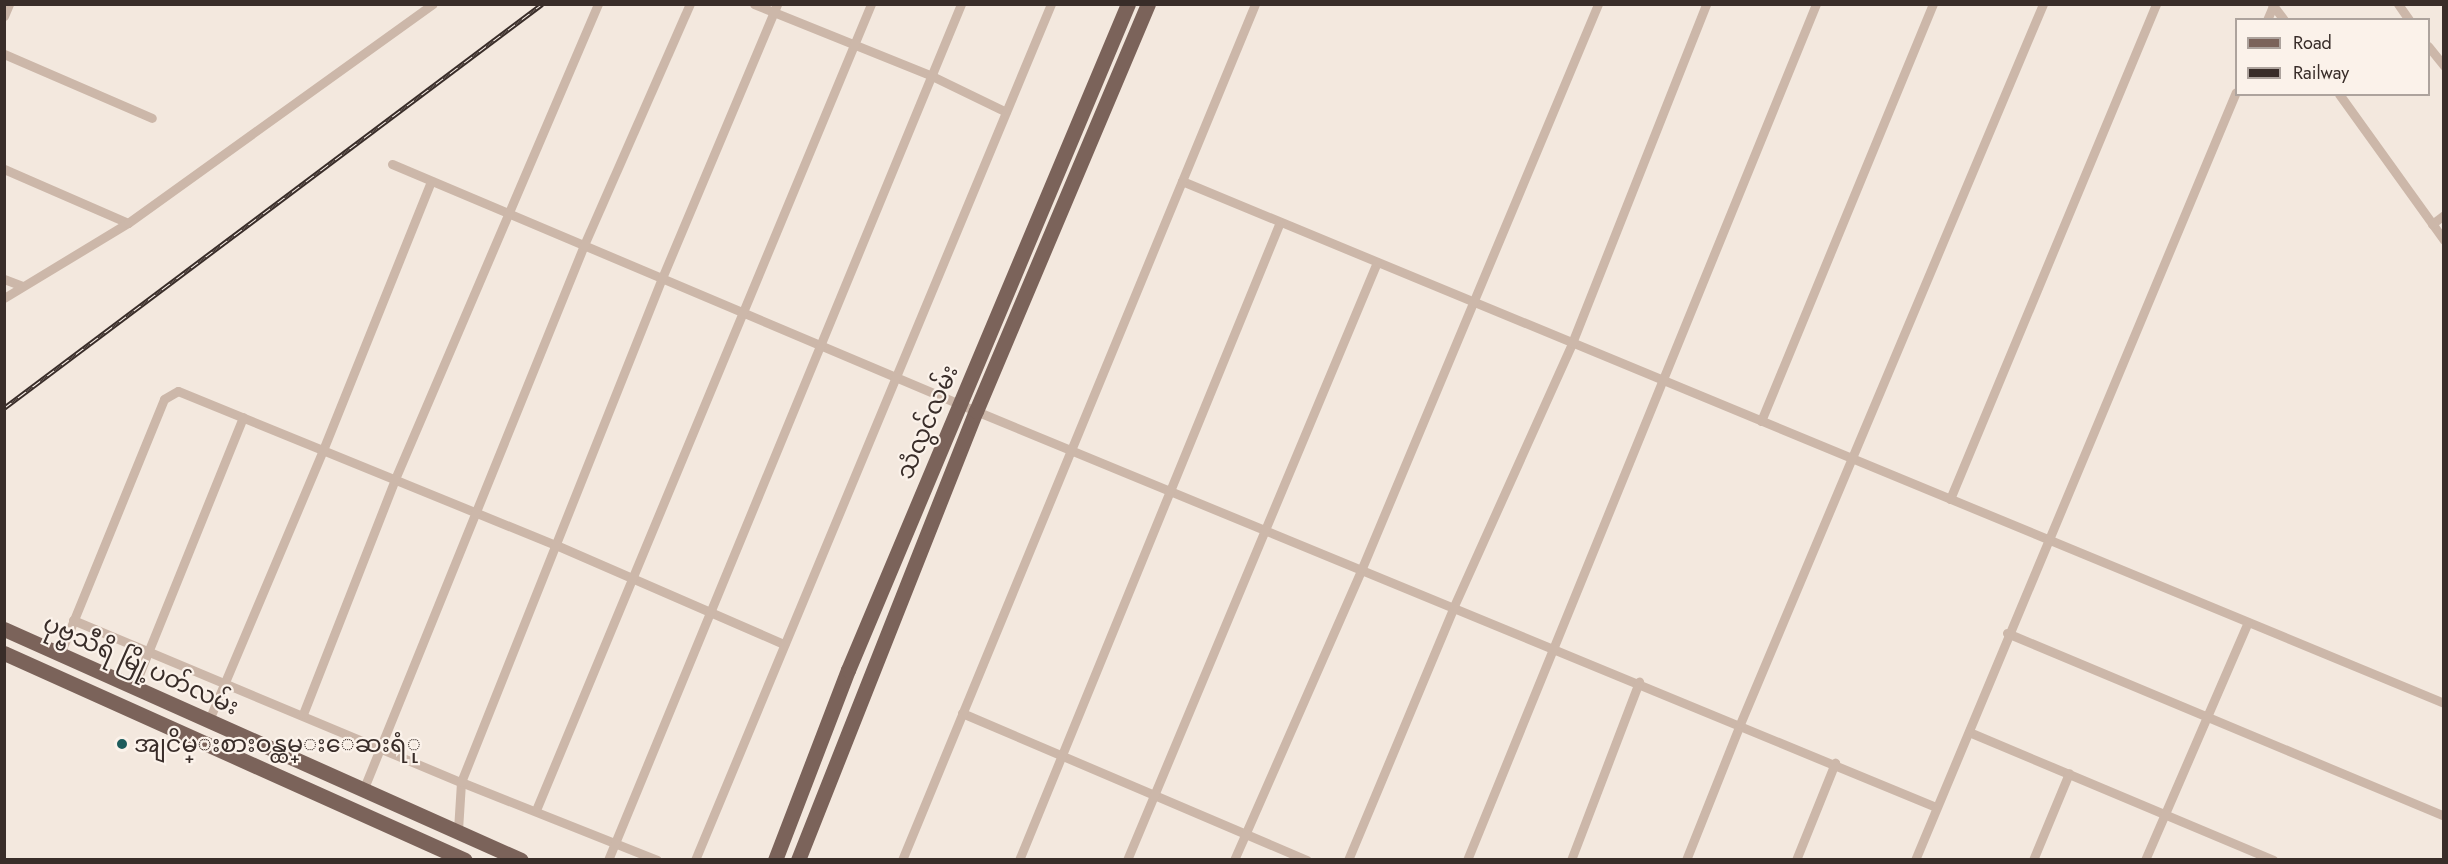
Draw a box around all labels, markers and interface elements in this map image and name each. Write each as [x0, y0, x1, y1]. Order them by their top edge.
legend [2235, 18, 2430, 96]
text: Road [2293, 30, 2332, 56]
text: Railway [2293, 60, 2349, 86]
street label: သံလွင်လမ်း [890, 361, 964, 483]
street label: ပုဗ္ဗသီရိ မြို့ပတ်လမ်း [39, 609, 243, 721]
place label: အျငိမ္းစားဝန္ထမ္းေဆးရံု [134, 730, 421, 758]
marker: အျငိမ္းစားဝန္ထမ္းေဆးရံု [115, 737, 129, 751]

